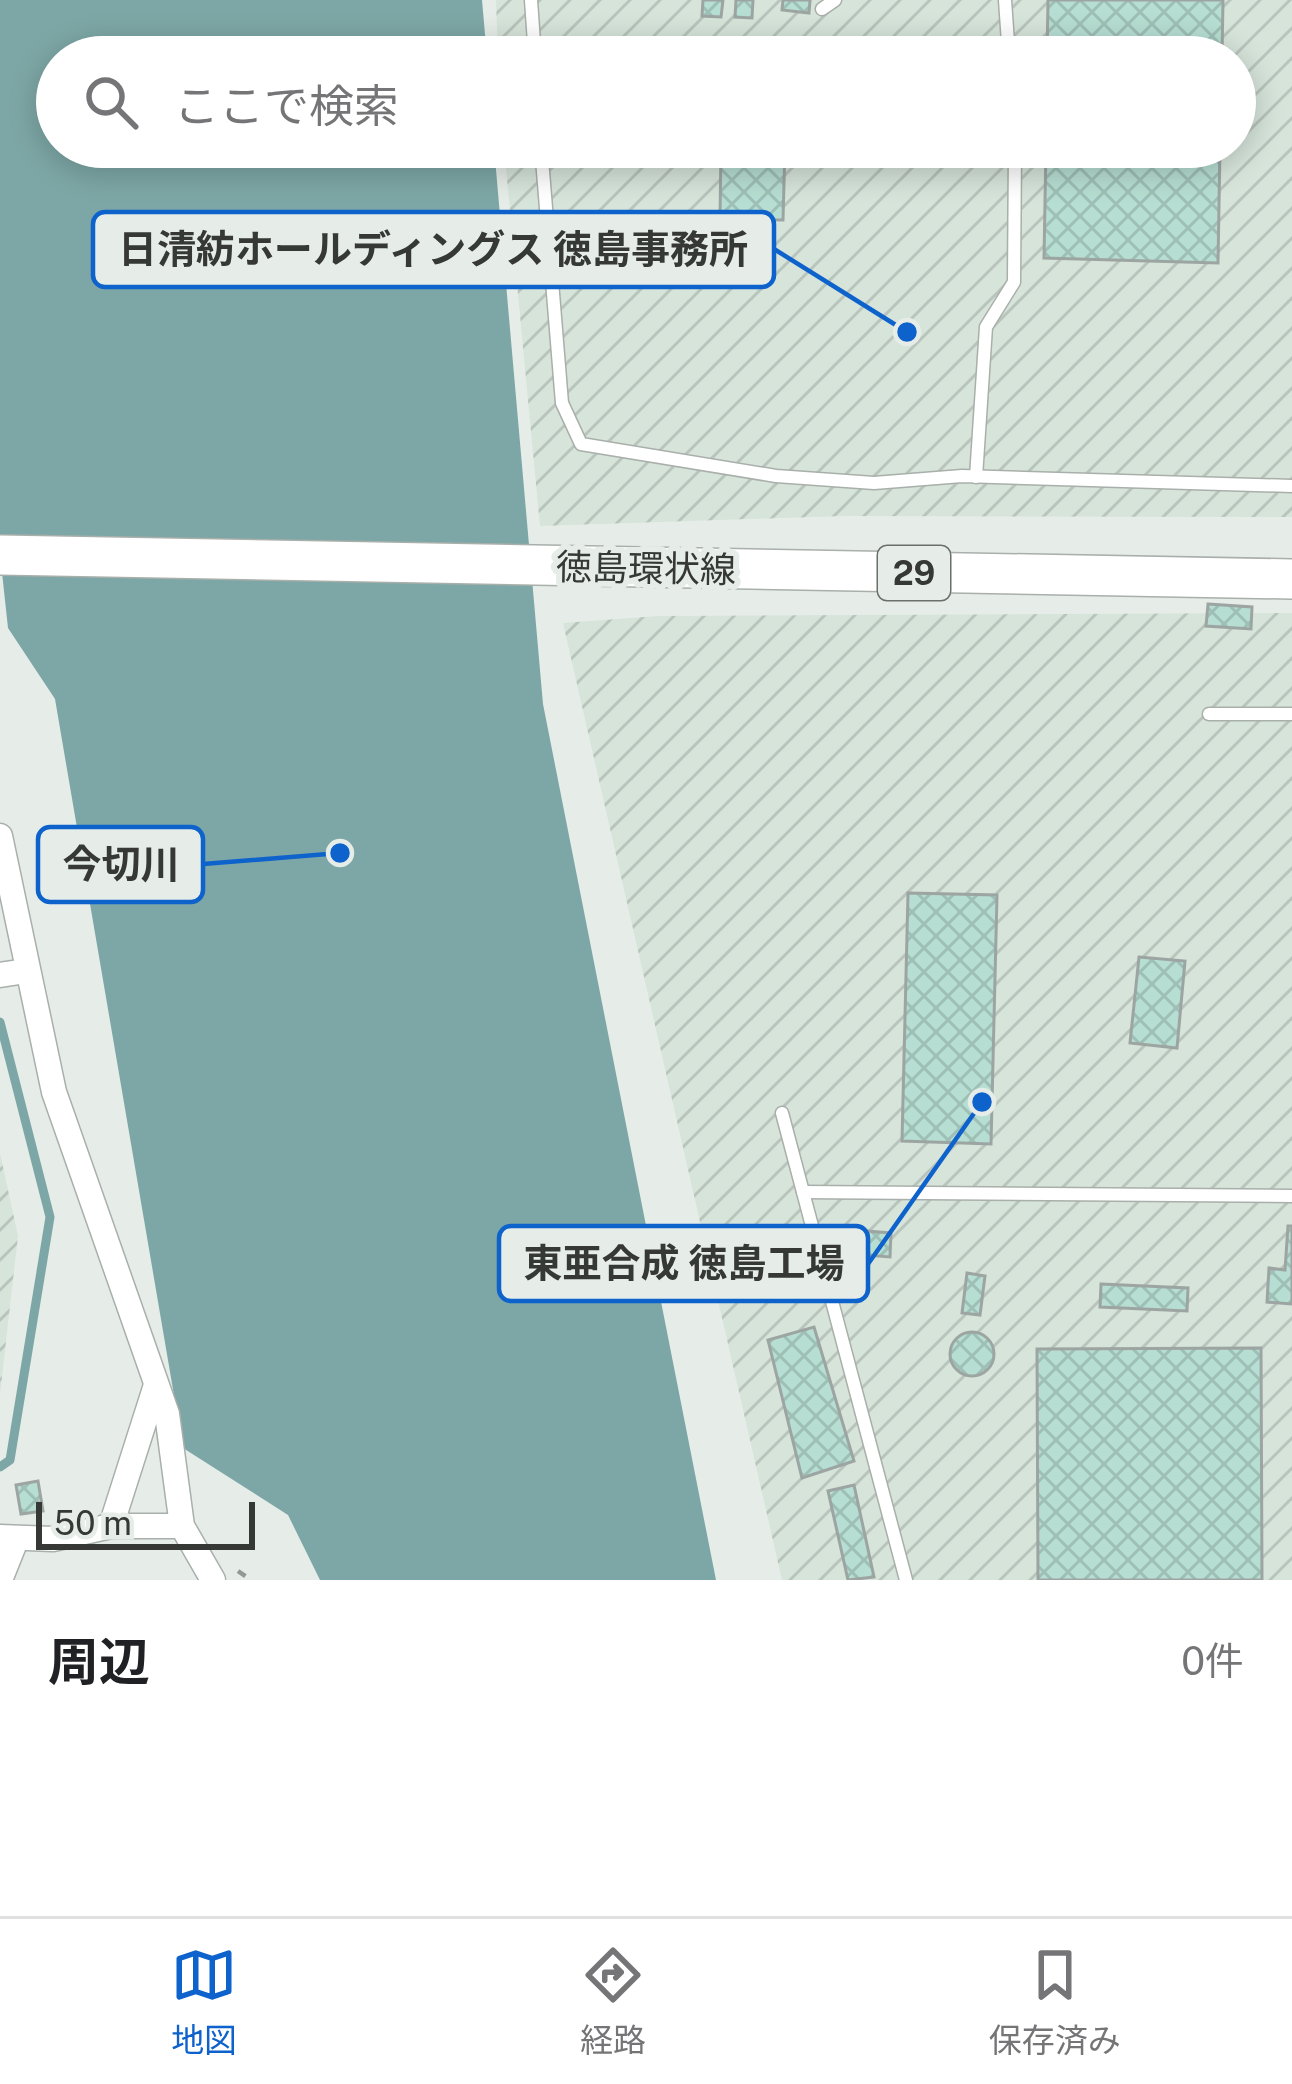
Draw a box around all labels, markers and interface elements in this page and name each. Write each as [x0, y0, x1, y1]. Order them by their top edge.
search box [36, 36, 1256, 168]
icon: search [78, 69, 144, 135]
text: ここで検索 [174, 79, 399, 132]
callout: 日清紡ホールディングス 徳島事務所 [93, 212, 774, 287]
text: 日清紡ホールディングス 徳島事務所 [118, 226, 748, 272]
street label: 徳島環状線 [556, 545, 736, 591]
road number: 29 [878, 546, 950, 600]
callout: 今切川 [38, 827, 203, 902]
text: 今切川 [62, 841, 180, 887]
callout: 東亜合成 徳島工場 [499, 1226, 868, 1301]
text: 東亜合成 徳島工場 [524, 1240, 844, 1286]
scale bar [36, 1496, 255, 1549]
text: 50 m [54, 1504, 132, 1542]
text: 周辺 [48, 1632, 150, 1691]
text: 0件 [1181, 1638, 1244, 1684]
tab: 地図 [171, 1942, 237, 2062]
tab: 経路 [580, 1942, 646, 2062]
tab: 保存済み [989, 1942, 1121, 2062]

